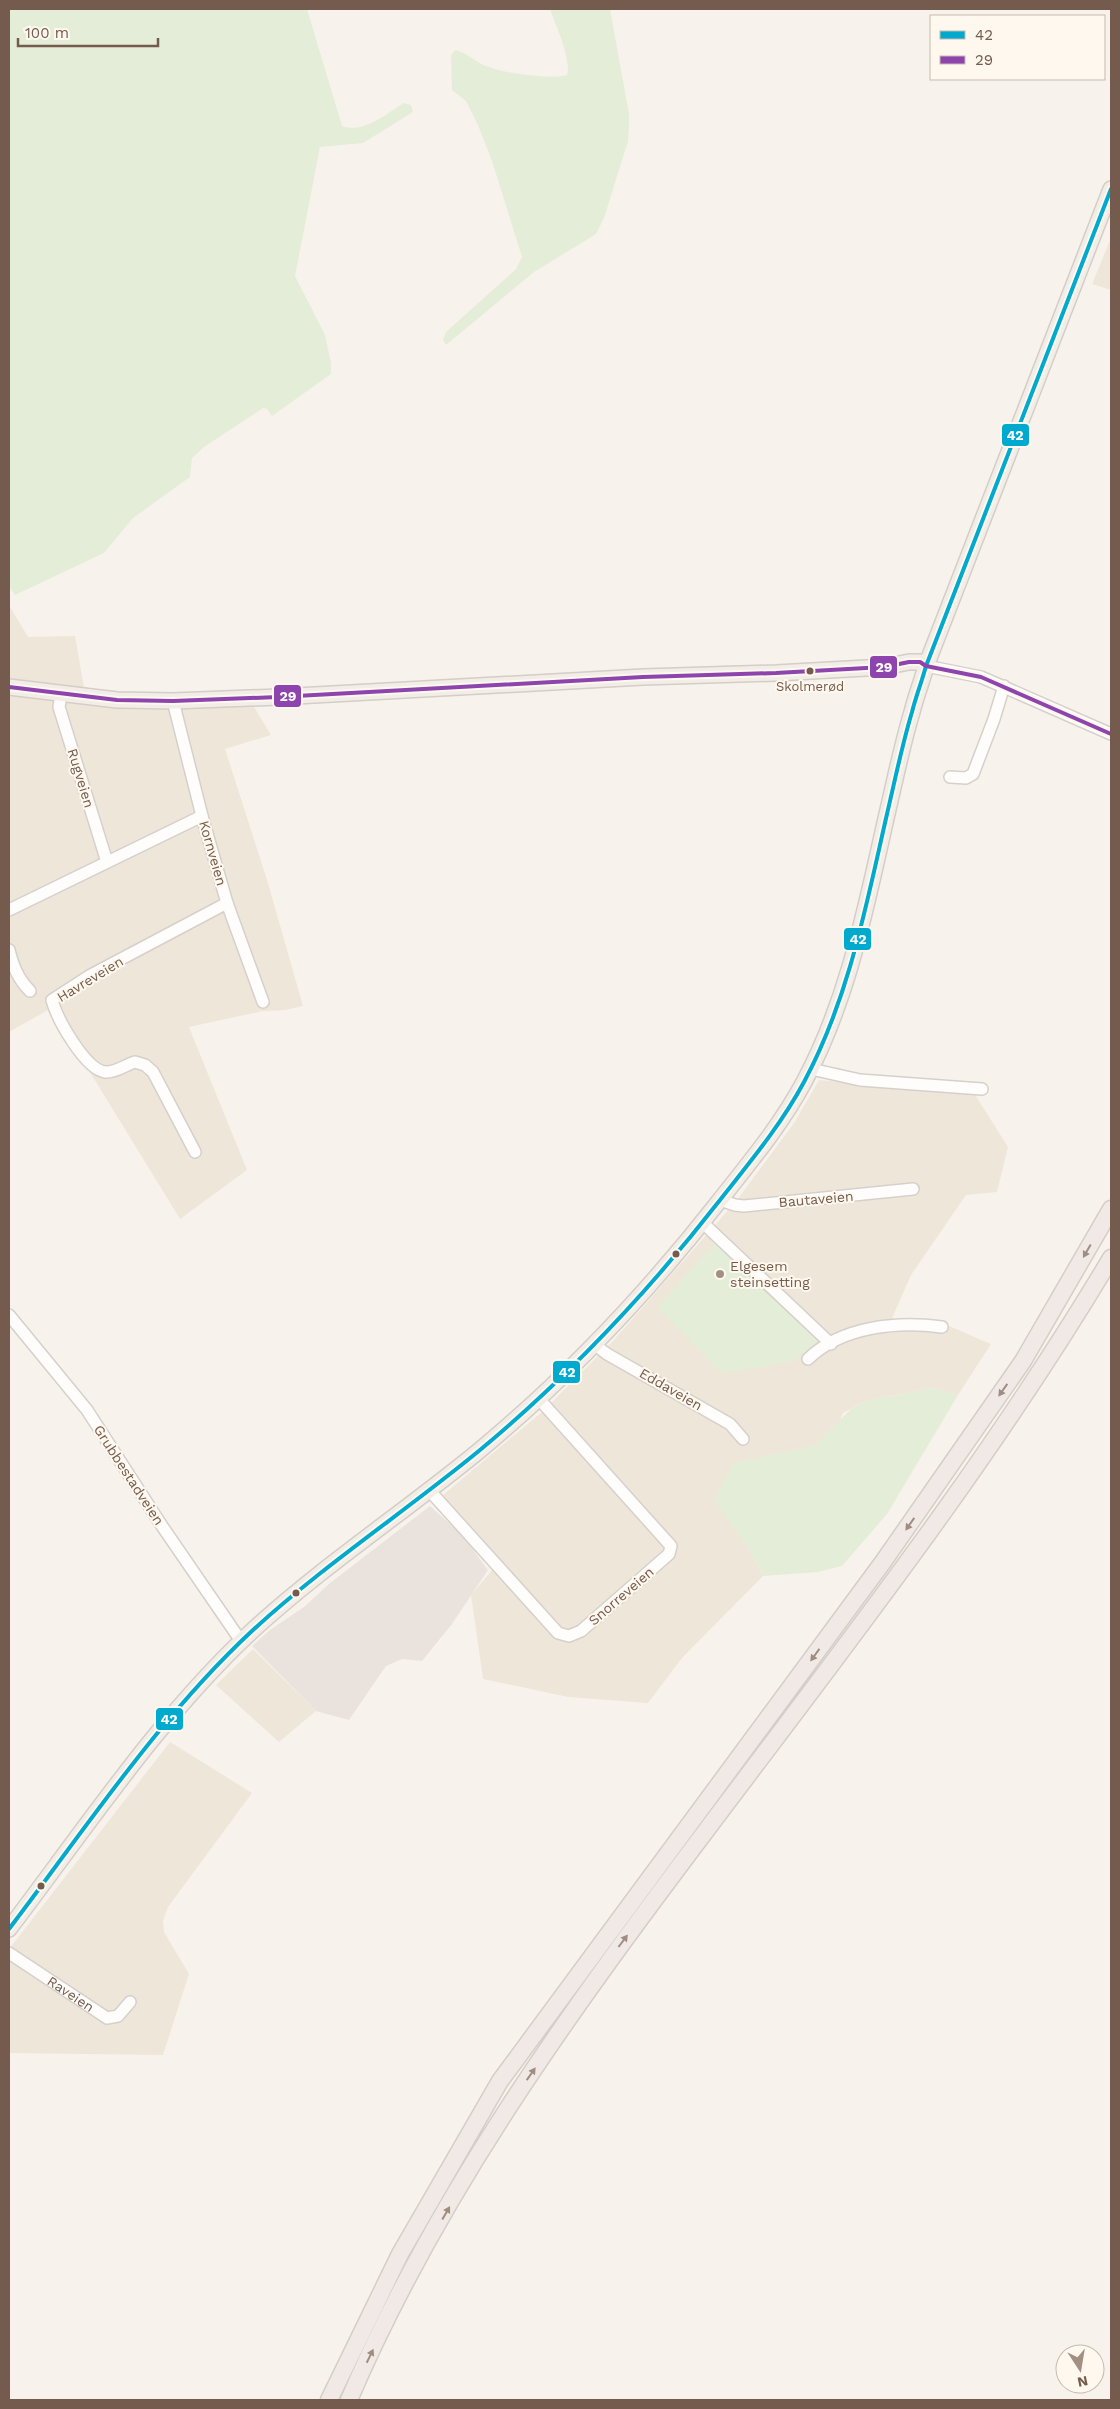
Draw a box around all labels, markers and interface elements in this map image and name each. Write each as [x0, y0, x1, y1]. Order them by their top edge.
scale bar [18, 15, 158, 47]
legend [930, 15, 1105, 80]
text: 100 m [25, 24, 69, 42]
text: 42 [975, 26, 993, 44]
text: 29 [975, 51, 993, 69]
line badge: 42 [1001, 423, 1030, 447]
text: 42 [1006, 427, 1024, 443]
line badge: 29 [869, 655, 898, 679]
text: 29 [876, 659, 892, 675]
marker: Skolmerød [805, 666, 815, 676]
place label: Skolmerød [776, 679, 844, 694]
line badge: 29 [273, 684, 302, 708]
text: 29 [280, 688, 296, 704]
street label: Rugveien [64, 746, 98, 810]
street label: Kornveien [196, 819, 230, 887]
line badge: 42 [843, 927, 872, 951]
text: 42 [849, 931, 867, 947]
street label: Havreveien [54, 953, 126, 1005]
street label: Bautaveien [778, 1188, 854, 1210]
one-way arrow [1082, 1244, 1091, 1258]
unlabelled marker [671, 1249, 681, 1259]
place label: Elgesem steinsetting [730, 1258, 810, 1290]
marker: Elgesem steinsetting [714, 1268, 726, 1280]
line badge: 42 [552, 1360, 581, 1384]
text: 42 [558, 1364, 576, 1380]
street label: Eddaveien [637, 1365, 705, 1413]
one-way arrow [998, 1383, 1008, 1397]
street label: Grubbestadveien [91, 1422, 167, 1528]
one-way arrow [905, 1517, 915, 1530]
street label: Snorreveien [585, 1563, 657, 1629]
unlabelled marker [291, 1588, 301, 1598]
one-way arrow [810, 1648, 820, 1662]
line badge: 42 [155, 1707, 184, 1731]
text: 42 [160, 1711, 178, 1727]
unlabelled marker [36, 1881, 46, 1891]
one-way arrow [618, 1934, 628, 1948]
street label: Raveien [44, 1973, 97, 2015]
one-way arrow [526, 2067, 536, 2081]
one-way arrow [441, 2206, 450, 2219]
north arrow [1055, 2344, 1105, 2394]
one-way arrow [366, 2349, 374, 2363]
text: N [1076, 2373, 1089, 2391]

